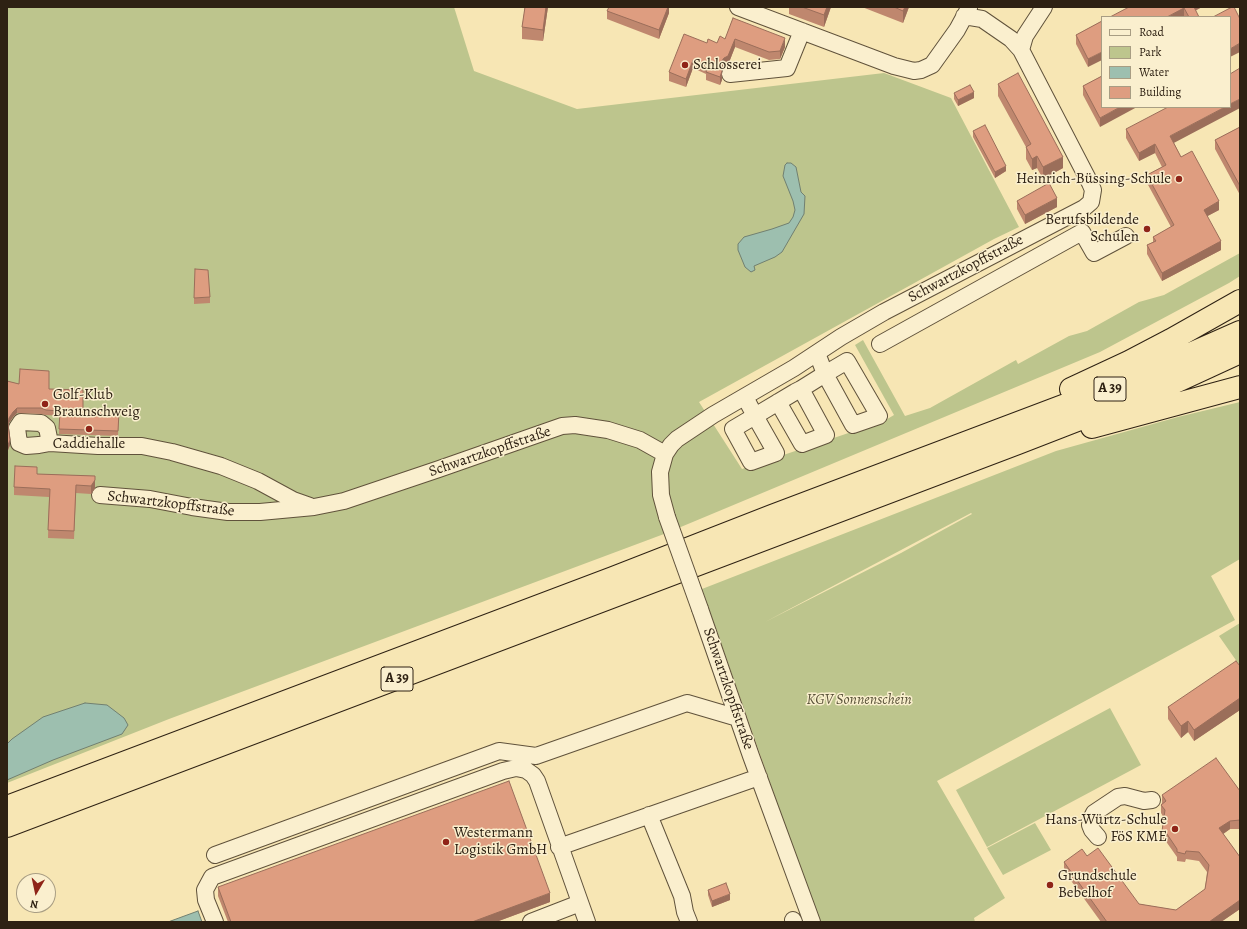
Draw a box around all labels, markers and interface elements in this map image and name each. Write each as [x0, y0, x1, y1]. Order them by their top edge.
legend [1101, 16, 1231, 108]
text: Road [1139, 24, 1164, 40]
text: Park [1139, 44, 1162, 60]
place label: Schlosserei [693, 56, 761, 74]
marker: Schlosserei [680, 60, 690, 70]
text: Water [1139, 64, 1169, 80]
text: Building [1139, 84, 1181, 100]
place label: Heinrich-Büssing-Schule [1016, 170, 1171, 188]
marker: Heinrich-Büssing-Schule [1174, 174, 1184, 184]
place label: Berufsbildende Schulen [1045, 211, 1139, 246]
marker: Berufsbildende Schulen [1142, 224, 1152, 234]
street label: Schwartzkopffstraße [905, 231, 1027, 307]
road number: A 39 [1094, 377, 1126, 401]
place label: Golf-Klub Braunschweig [53, 386, 140, 421]
marker: Golf-Klub Braunschweig [40, 399, 50, 409]
street label: Schwartzkopffstraße [427, 423, 553, 481]
marker: Caddiehalle [84, 424, 94, 434]
place label: Caddiehalle [53, 435, 125, 453]
street label: Schwartzkopffstraße [106, 487, 236, 521]
street label: Schwartzkopffstraße [699, 626, 757, 752]
road number: A 39 [381, 667, 413, 691]
park label: KGV Sonnenschein [806, 691, 912, 709]
place label: Hans-Würtz-Schule FöS KME [1045, 811, 1167, 846]
place label: Westermann Logistik GmbH [454, 824, 547, 859]
marker: Hans-Würtz-Schule FöS KME [1170, 824, 1180, 834]
marker: Westermann Logistik GmbH [441, 837, 451, 847]
place label: Grundschule Bebelhof [1058, 867, 1137, 902]
north arrow [16, 873, 56, 913]
marker: Grundschule Bebelhof [1045, 880, 1055, 890]
text: N [29, 896, 39, 912]

